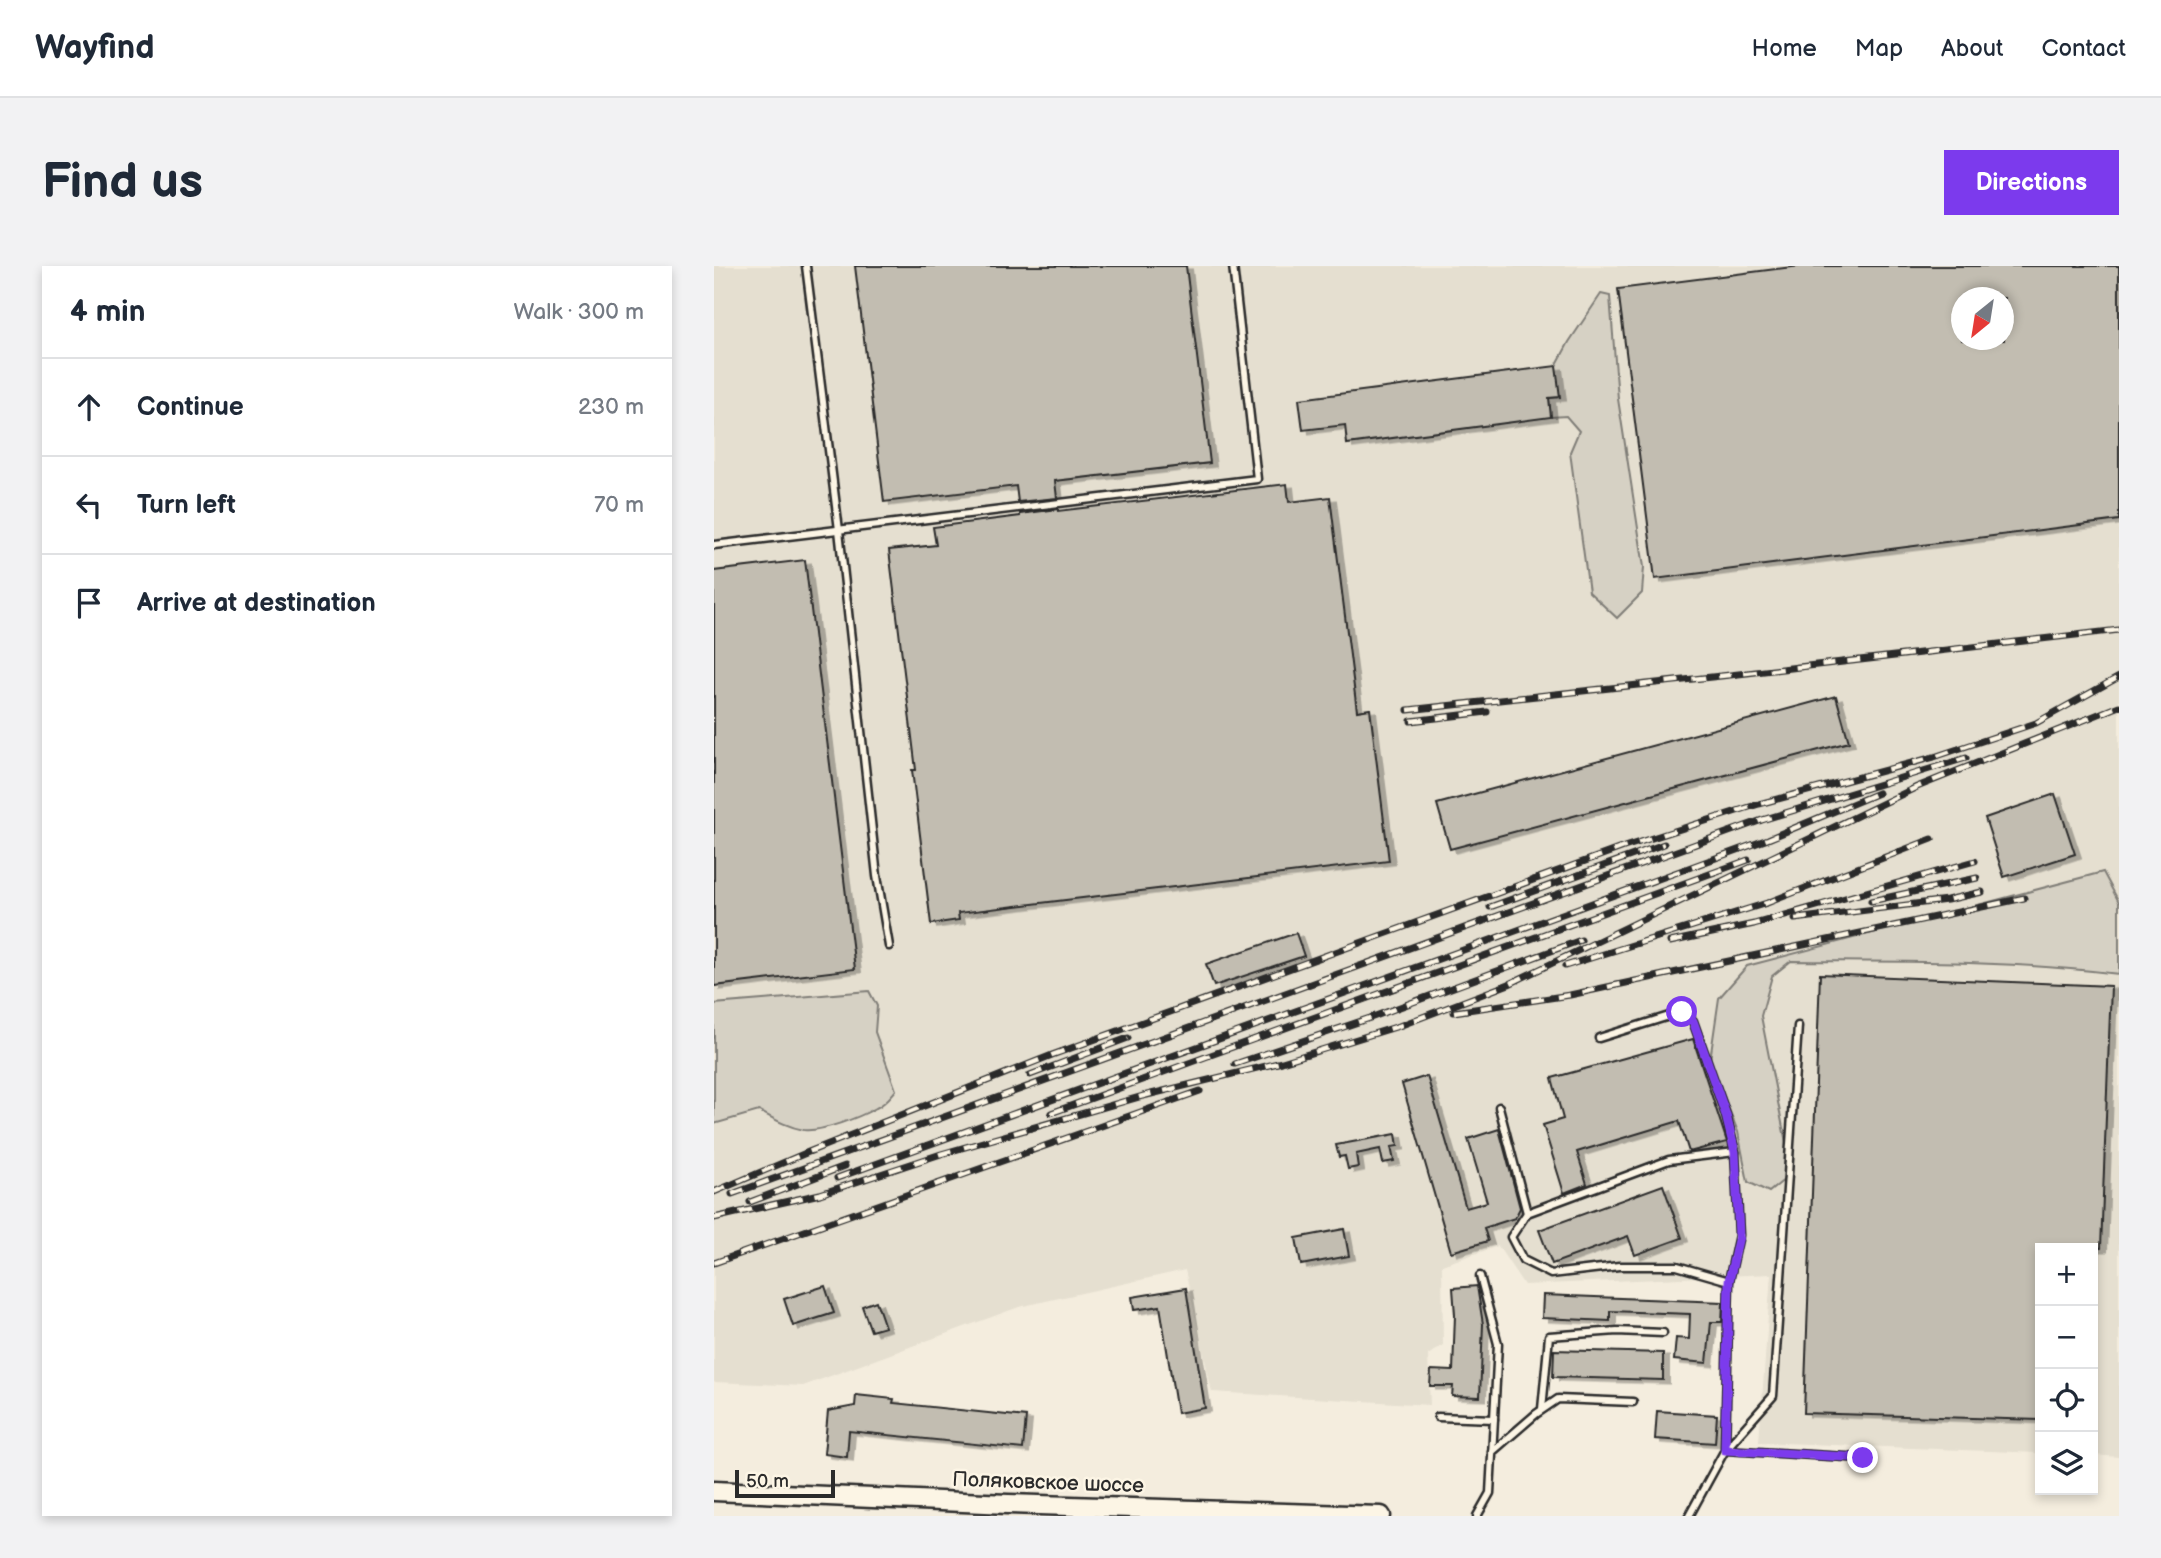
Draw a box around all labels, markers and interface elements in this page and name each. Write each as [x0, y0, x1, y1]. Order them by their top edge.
text: Wayfind [35, 28, 154, 68]
text: Home [1752, 34, 1817, 63]
text: Map [1855, 34, 1903, 63]
text: About [1941, 34, 2003, 63]
text: Contact [2041, 34, 2126, 63]
button: Directions [1944, 150, 2119, 215]
text: Find us [42, 153, 203, 212]
north arrow [1951, 287, 2014, 350]
text: 4 min [70, 294, 145, 330]
text: Walk · 300 m [513, 298, 644, 326]
icon: ahead [70, 388, 108, 426]
text: Continue [137, 392, 244, 423]
text: 230 m [578, 393, 644, 421]
icon: left [70, 486, 108, 524]
text: Turn left [137, 490, 236, 521]
text: 70 m [594, 491, 644, 519]
icon: arrive [70, 584, 108, 622]
text: Arrive at destination [137, 588, 376, 619]
route start [1666, 996, 1697, 1027]
map controls [2035, 1243, 2098, 1495]
button: + [2035, 1243, 2098, 1306]
button: − [2035, 1306, 2098, 1369]
button: locate [2035, 1369, 2098, 1432]
button: layers [2035, 1432, 2098, 1495]
route end [1847, 1442, 1878, 1473]
scale bar [735, 1467, 835, 1499]
street label: Поляковское шоссе [952, 1467, 1145, 1498]
text: 50 m [746, 1470, 789, 1493]

